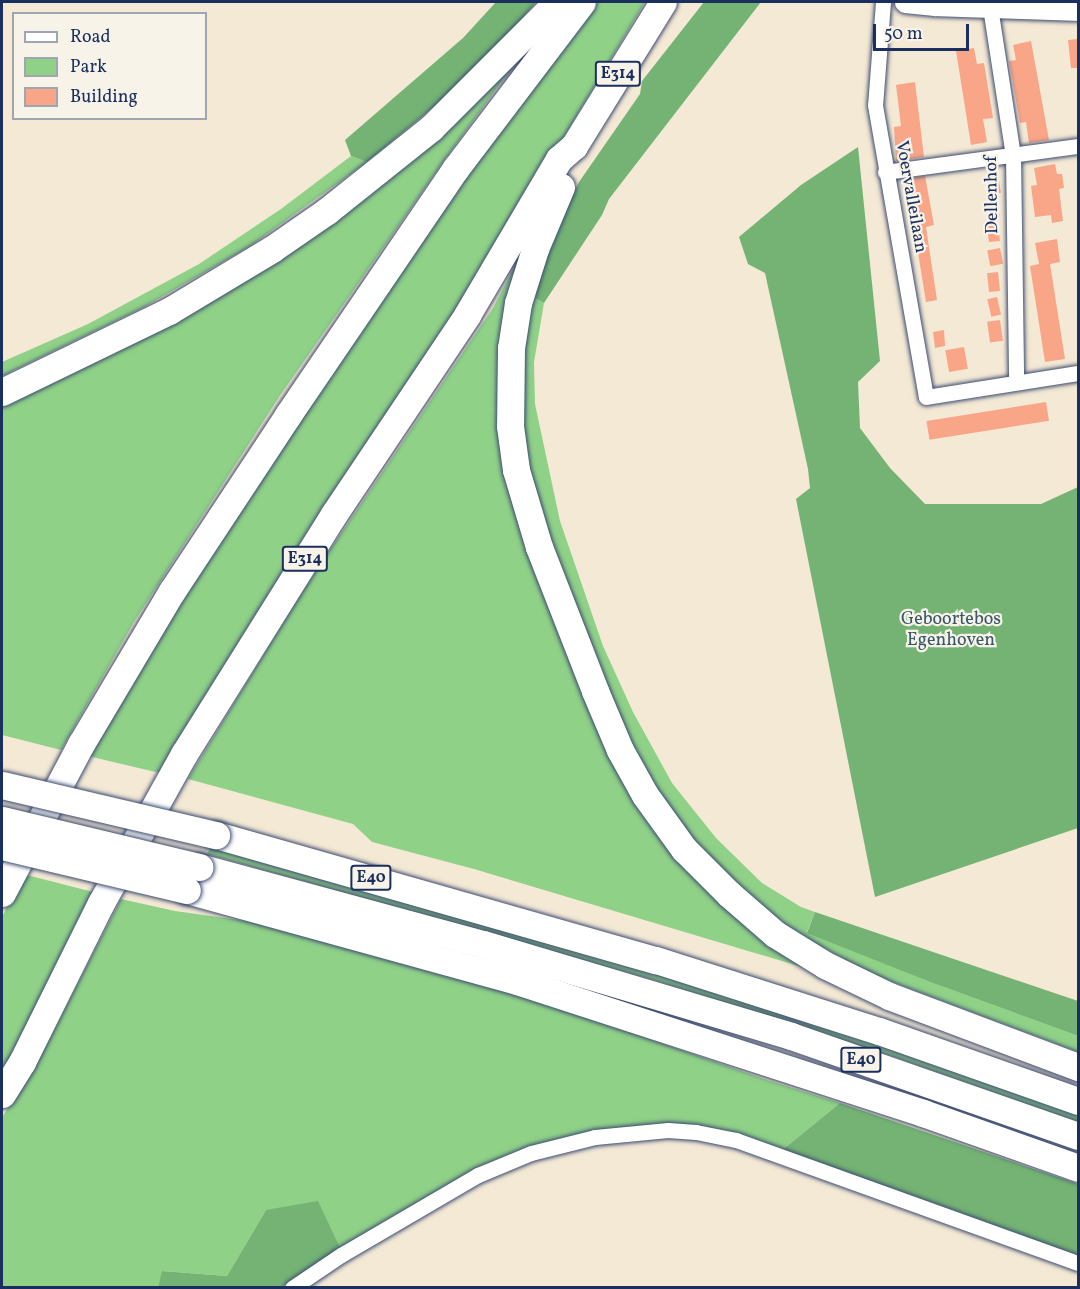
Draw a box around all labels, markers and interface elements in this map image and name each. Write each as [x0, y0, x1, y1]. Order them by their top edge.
legend [12, 12, 207, 120]
scale bar [876, 12, 972, 50]
text: 50 m [884, 22, 923, 47]
text: Road [70, 25, 111, 50]
text: Park [70, 55, 107, 80]
road number: E314 [594, 61, 642, 87]
text: Building [70, 85, 138, 110]
street label: Voervalleilaan [890, 139, 930, 255]
street label: Dellenhof [982, 156, 1004, 234]
road number: E314 [281, 546, 329, 572]
park label: Geboortebos Egenhoven [901, 610, 1001, 652]
road number: E40 [350, 865, 392, 891]
road number: E40 [840, 1047, 882, 1073]

